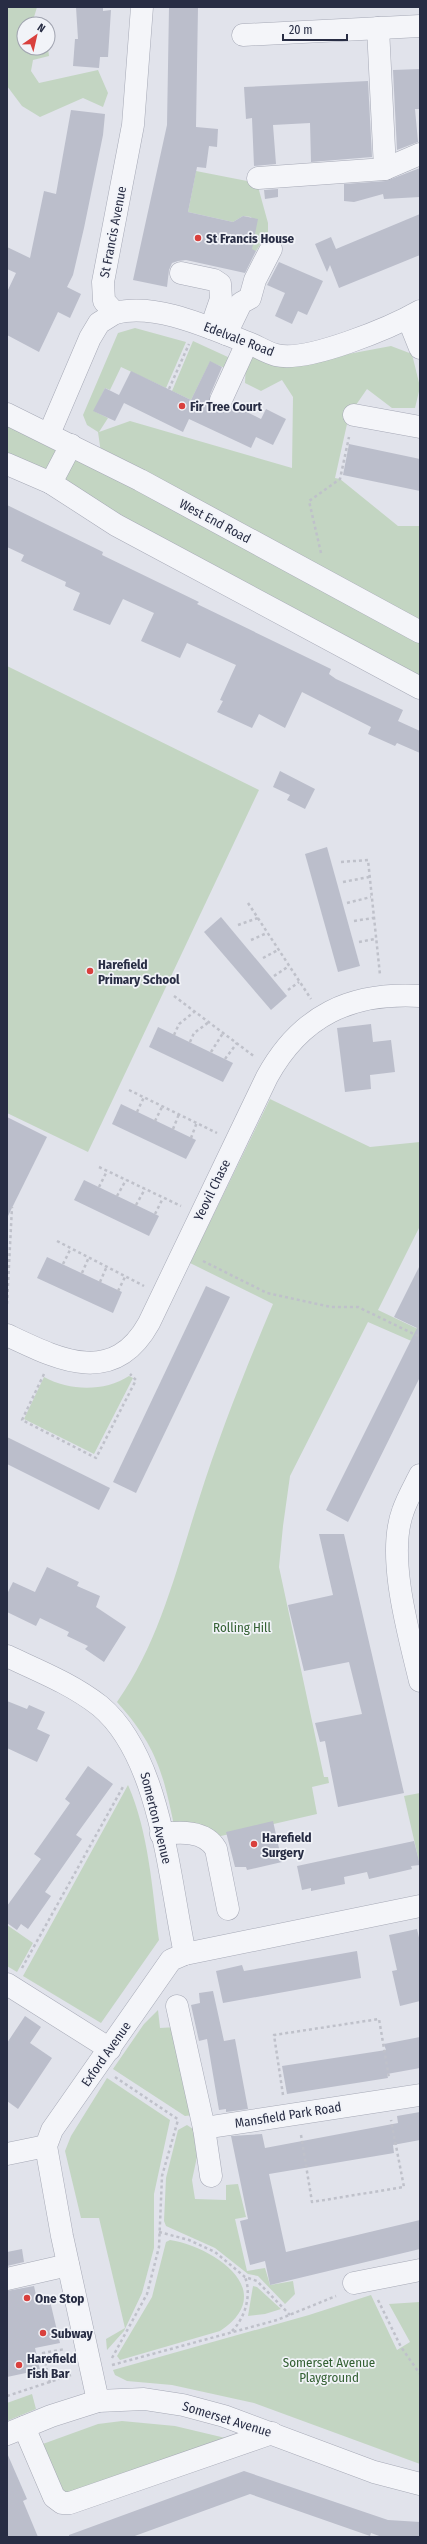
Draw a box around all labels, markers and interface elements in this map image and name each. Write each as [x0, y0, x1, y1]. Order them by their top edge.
north arrow [16, 16, 56, 56]
scale bar [283, 16, 347, 42]
text: N [35, 21, 48, 35]
text: 20 m [289, 23, 313, 37]
street label: St Francis Avenue [97, 185, 129, 279]
place label: St Francis House [206, 231, 295, 246]
marker: St Francis House [193, 233, 203, 243]
street label: Edelvale Road [202, 319, 276, 359]
place label: Fir Tree Court [190, 399, 263, 414]
marker: Fir Tree Court [177, 401, 187, 411]
street label: West End Road [177, 496, 253, 546]
place label: Harefield Primary School [98, 957, 180, 987]
marker: Harefield Primary School [85, 966, 95, 976]
street label: Yeovil Chase [191, 1157, 233, 1223]
park label: Rolling Hill [213, 1620, 272, 1635]
street label: Somerton Avenue [137, 1771, 175, 1865]
place label: Harefield Surgery [262, 1830, 312, 1860]
marker: Harefield Surgery [249, 1839, 259, 1849]
street label: Exford Avenue [78, 2019, 134, 2089]
street label: Mansfield Park Road [234, 2099, 342, 2131]
place label: One Stop [35, 2291, 84, 2306]
marker: One Stop [22, 2293, 32, 2303]
place label: Subway [51, 2326, 94, 2341]
marker: Subway [38, 2328, 48, 2338]
place label: Harefield Fish Bar [27, 2351, 77, 2381]
park label: Somerset Avenue Playground [283, 2355, 375, 2385]
marker: Harefield Fish Bar [14, 2360, 24, 2370]
street label: Somerset Avenue [181, 2398, 273, 2440]

